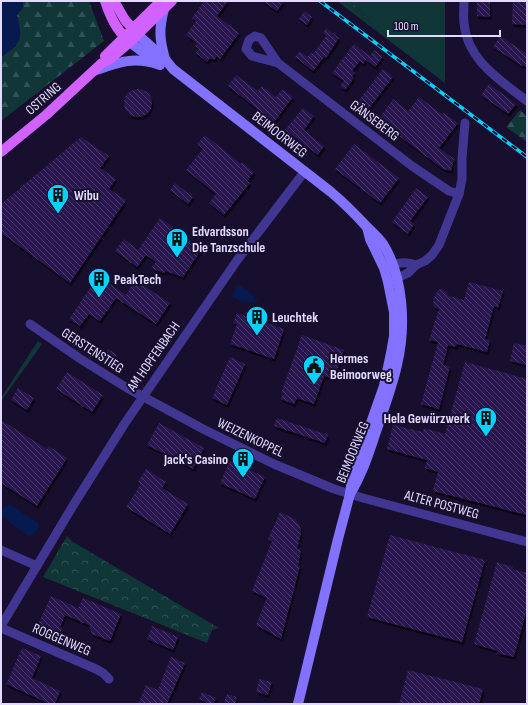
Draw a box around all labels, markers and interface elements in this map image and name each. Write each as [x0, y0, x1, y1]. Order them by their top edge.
scale bar [388, 12, 500, 38]
text: 100 m [394, 19, 419, 34]
street label: OSTRING [22, 78, 65, 119]
street label: GÄNSEBERG [347, 96, 403, 144]
street label: BEIMOORWEG [249, 108, 311, 161]
building icon: Wibu [45, 182, 71, 215]
place label: Wibu [74, 187, 99, 204]
place label: Edvardsson Die Tanzschule [192, 223, 265, 256]
building icon: Edvardsson Die Tanzschule [164, 226, 190, 259]
building icon: PeakTech [86, 266, 112, 299]
place label: PeakTech [114, 271, 161, 288]
building icon: Leuchtek [244, 304, 270, 337]
place label: Leuchtek [272, 309, 318, 326]
street label: AM HOPFENBACH [123, 318, 184, 395]
street label: GERSTENSTIEG [58, 324, 127, 377]
place label: Hermes Beimoorweg [330, 350, 392, 383]
public building icon: Hermes Beimoorweg [301, 353, 327, 386]
building icon: Hela Gewürzwerk [473, 405, 499, 438]
place label: Hela Gewürzwerk [384, 410, 470, 427]
street label: WEIZENKOPPEL [215, 414, 287, 461]
street label: BEIMOORWEG [332, 419, 373, 486]
building icon: Jack's Casino [230, 446, 256, 479]
place label: Jack's Casino [163, 451, 228, 468]
street label: ALTER POSTWEG [402, 486, 481, 523]
street label: ROGGENWEG [30, 620, 94, 659]

